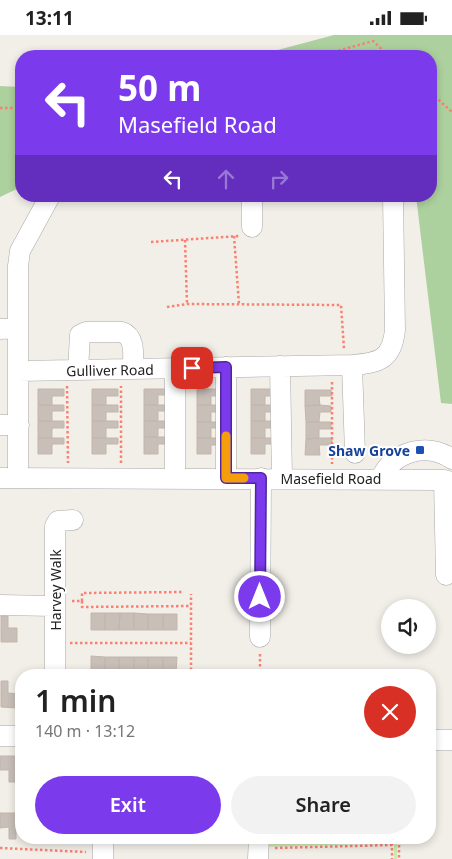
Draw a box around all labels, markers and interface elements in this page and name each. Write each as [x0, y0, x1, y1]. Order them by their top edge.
text: 13:11 [25, 5, 74, 31]
text: 50 m [118, 64, 201, 111]
icon: left [35, 70, 100, 135]
text: Masefield Road [118, 109, 277, 139]
icon: left [159, 165, 187, 193]
icon: ahead [212, 165, 240, 193]
icon: right [265, 165, 293, 193]
pin [171, 347, 213, 389]
icon: arrive [178, 354, 206, 382]
street label: Gulliver Road [66, 360, 154, 380]
place label: Shaw Grove [328, 441, 410, 460]
marker: Shaw Grove [414, 444, 426, 456]
street label: Masefield Road [281, 469, 381, 488]
street label: Harvey Walk [46, 549, 65, 631]
position arrow [233, 570, 285, 622]
map controls [381, 599, 436, 654]
button: sound [381, 599, 436, 654]
text: 1 min [35, 680, 116, 721]
button: close [364, 686, 416, 738]
text: 140 m · 13:12 [35, 720, 135, 742]
button: Exit [35, 776, 221, 834]
button: Share [231, 776, 416, 834]

